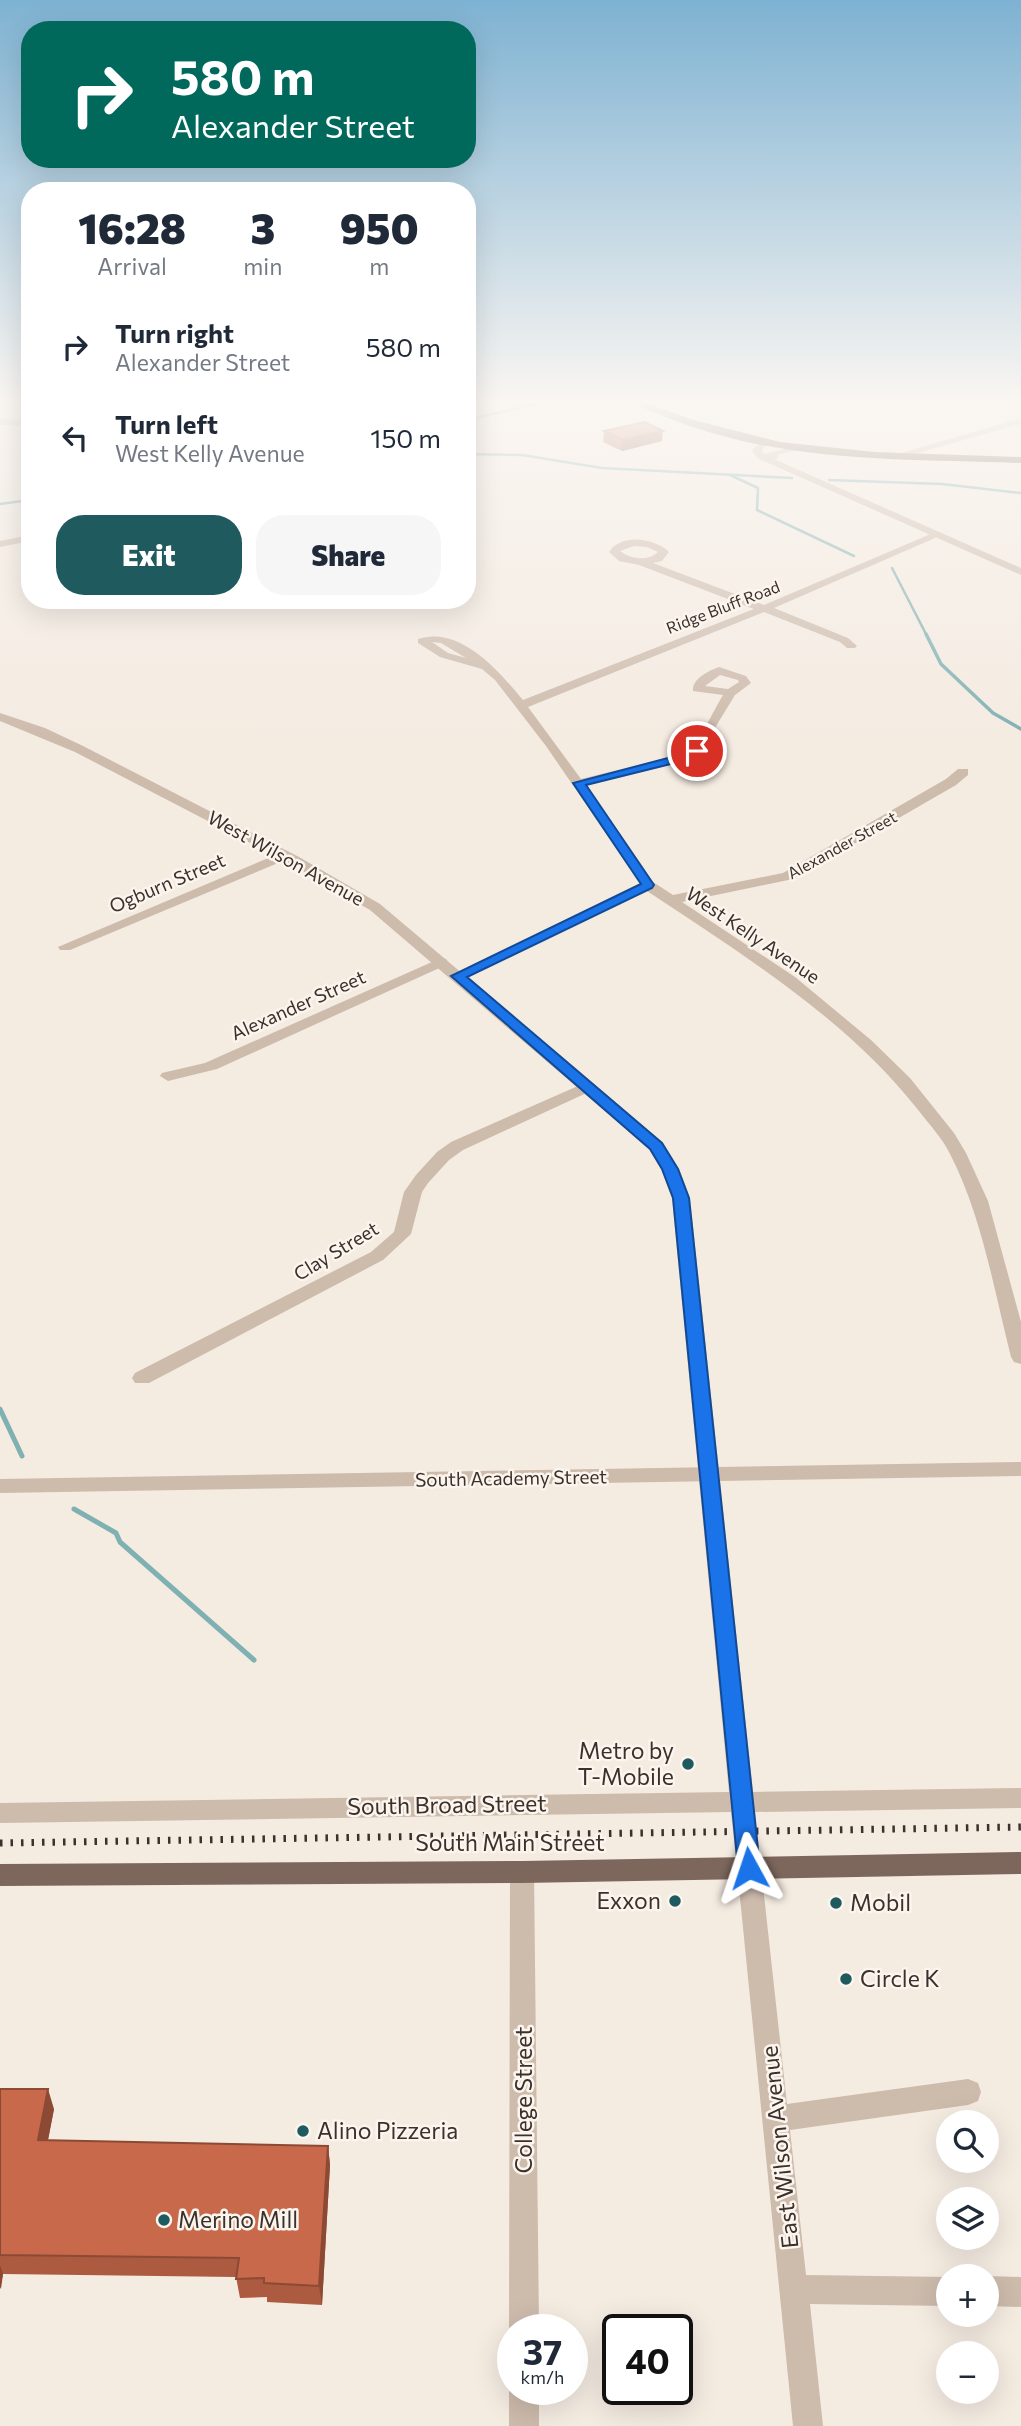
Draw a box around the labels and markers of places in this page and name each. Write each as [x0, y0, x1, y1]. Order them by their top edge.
pin [667, 721, 727, 781]
place label: Metro by T-Mobile [578, 1736, 674, 1790]
marker: Metro by T-Mobile [680, 1756, 696, 1772]
place label: Exxon [596, 1886, 661, 1914]
place label: Mobil [850, 1888, 911, 1916]
marker: Exxon [667, 1893, 683, 1909]
marker: Mobil [828, 1895, 844, 1911]
place label: Circle K [860, 1964, 940, 1992]
marker: Circle K [838, 1971, 854, 1987]
place label: Alino Pizzeria [317, 2116, 458, 2144]
marker: Alino Pizzeria [295, 2123, 311, 2139]
place label: Merino Mill [178, 2205, 298, 2233]
marker: Merino Mill [156, 2212, 172, 2228]

